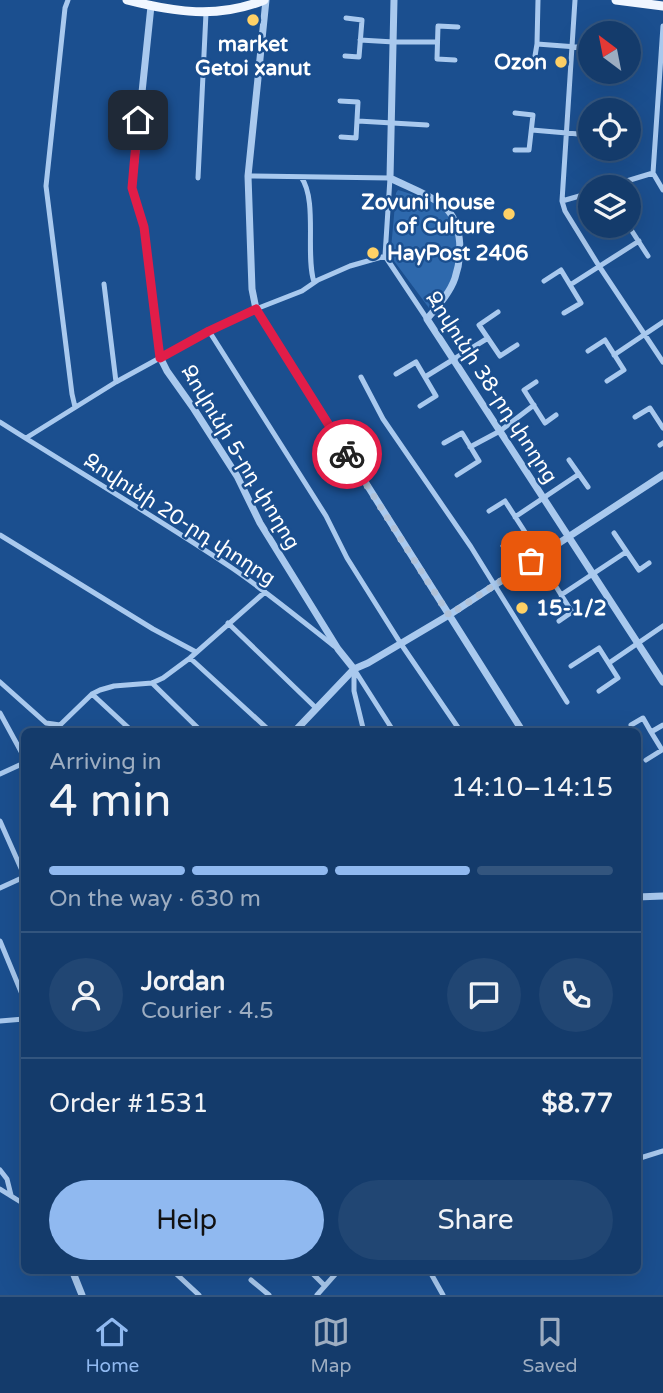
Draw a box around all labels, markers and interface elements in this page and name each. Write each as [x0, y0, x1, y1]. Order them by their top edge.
marker: market Getoi xanut [245, 12, 261, 28]
north arrow [578, 21, 640, 84]
map controls [578, 21, 641, 238]
place label: market Getoi xanut [195, 32, 311, 81]
place label: Ozon [494, 50, 547, 75]
marker: Ozon [553, 54, 569, 70]
pin [108, 90, 168, 150]
button: locate [578, 98, 641, 161]
icon: home [119, 101, 157, 139]
button: layers [578, 175, 641, 238]
place label: Zovuni house of Culture [361, 190, 495, 239]
marker: Zovuni house of Culture [501, 206, 517, 222]
place label: HayPost 2406 [387, 241, 528, 266]
marker: HayPost 2406 [365, 245, 381, 261]
street label: Զովունի 38-րդ փողոց [420, 287, 563, 488]
street label: Զովունի 5-րդ փողոց [176, 361, 306, 554]
courier [312, 419, 382, 489]
icon: bike [328, 435, 366, 473]
street label: Զովունի 20-րդ փողոց [79, 448, 280, 591]
pin [501, 531, 561, 591]
icon: bag [512, 542, 550, 580]
place label: 15-1/2 [536, 596, 607, 621]
marker: 15-1/2 [514, 600, 530, 616]
text: Arriving in [49, 748, 162, 776]
text: 14:10–14:15 [451, 772, 613, 803]
text: 4 min [49, 774, 172, 829]
text: On the way · 630 m [49, 885, 261, 913]
button: person [49, 958, 123, 1032]
button: chat [447, 958, 521, 1032]
button: phone [539, 958, 613, 1032]
text: Jordan [141, 966, 225, 997]
text: Courier · 4.5 [141, 997, 274, 1025]
text: Order #1531 [49, 1088, 209, 1119]
text: $8.77 [541, 1088, 613, 1119]
button: Help [49, 1180, 324, 1260]
button: Share [338, 1180, 613, 1260]
tab: Home [86, 1313, 139, 1377]
tab: Map [310, 1313, 351, 1377]
tab: Saved [523, 1313, 577, 1377]

